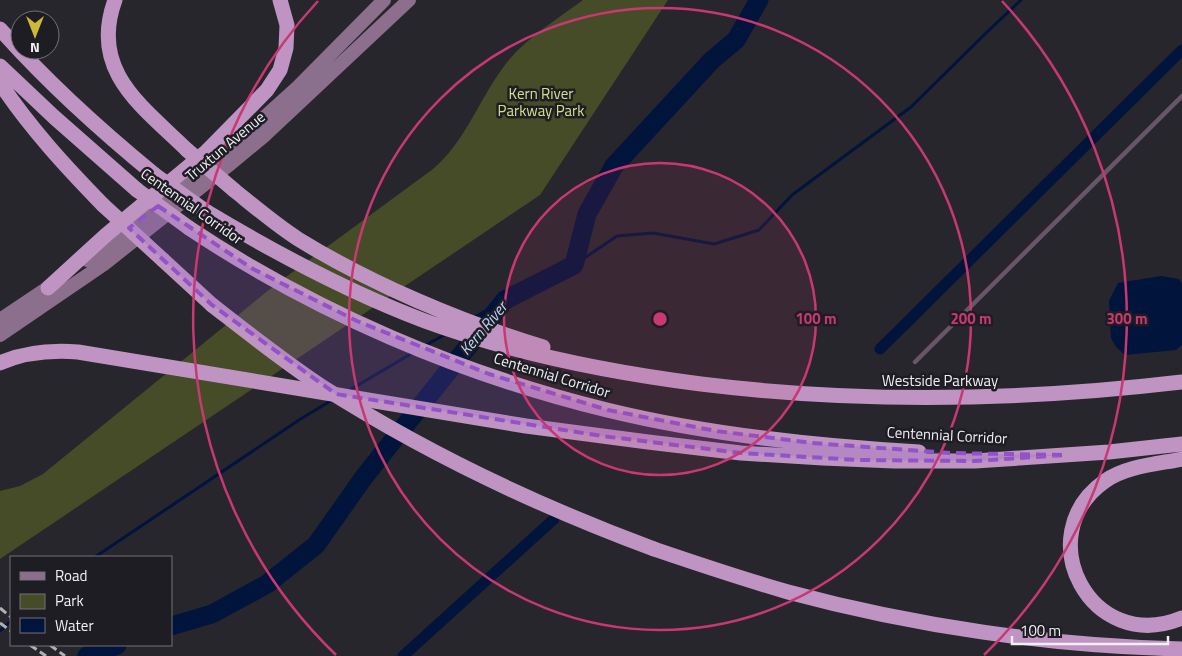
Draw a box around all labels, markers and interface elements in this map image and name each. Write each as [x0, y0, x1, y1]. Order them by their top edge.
north arrow [10, 10, 60, 60]
text: N [30, 38, 40, 59]
park label: Kern River Parkway Park [498, 82, 584, 122]
street label: Truxtun Avenue [180, 106, 270, 186]
street label: Centennial Corridor [136, 162, 248, 250]
water label: Kern River [453, 294, 514, 360]
text: 100 m [795, 307, 837, 330]
text: 200 m [950, 307, 992, 330]
text: 300 m [1106, 307, 1148, 330]
centre of rings [651, 310, 669, 328]
street label: Centennial Corridor [491, 346, 613, 404]
street label: Westside Parkway [882, 369, 998, 392]
street label: Centennial Corridor [886, 420, 1008, 450]
legend [10, 556, 172, 646]
text: Road [55, 564, 87, 587]
text: Park [55, 589, 84, 612]
text: Water [55, 614, 94, 637]
scale bar [1012, 614, 1168, 646]
text: 100 m [1020, 619, 1061, 642]

